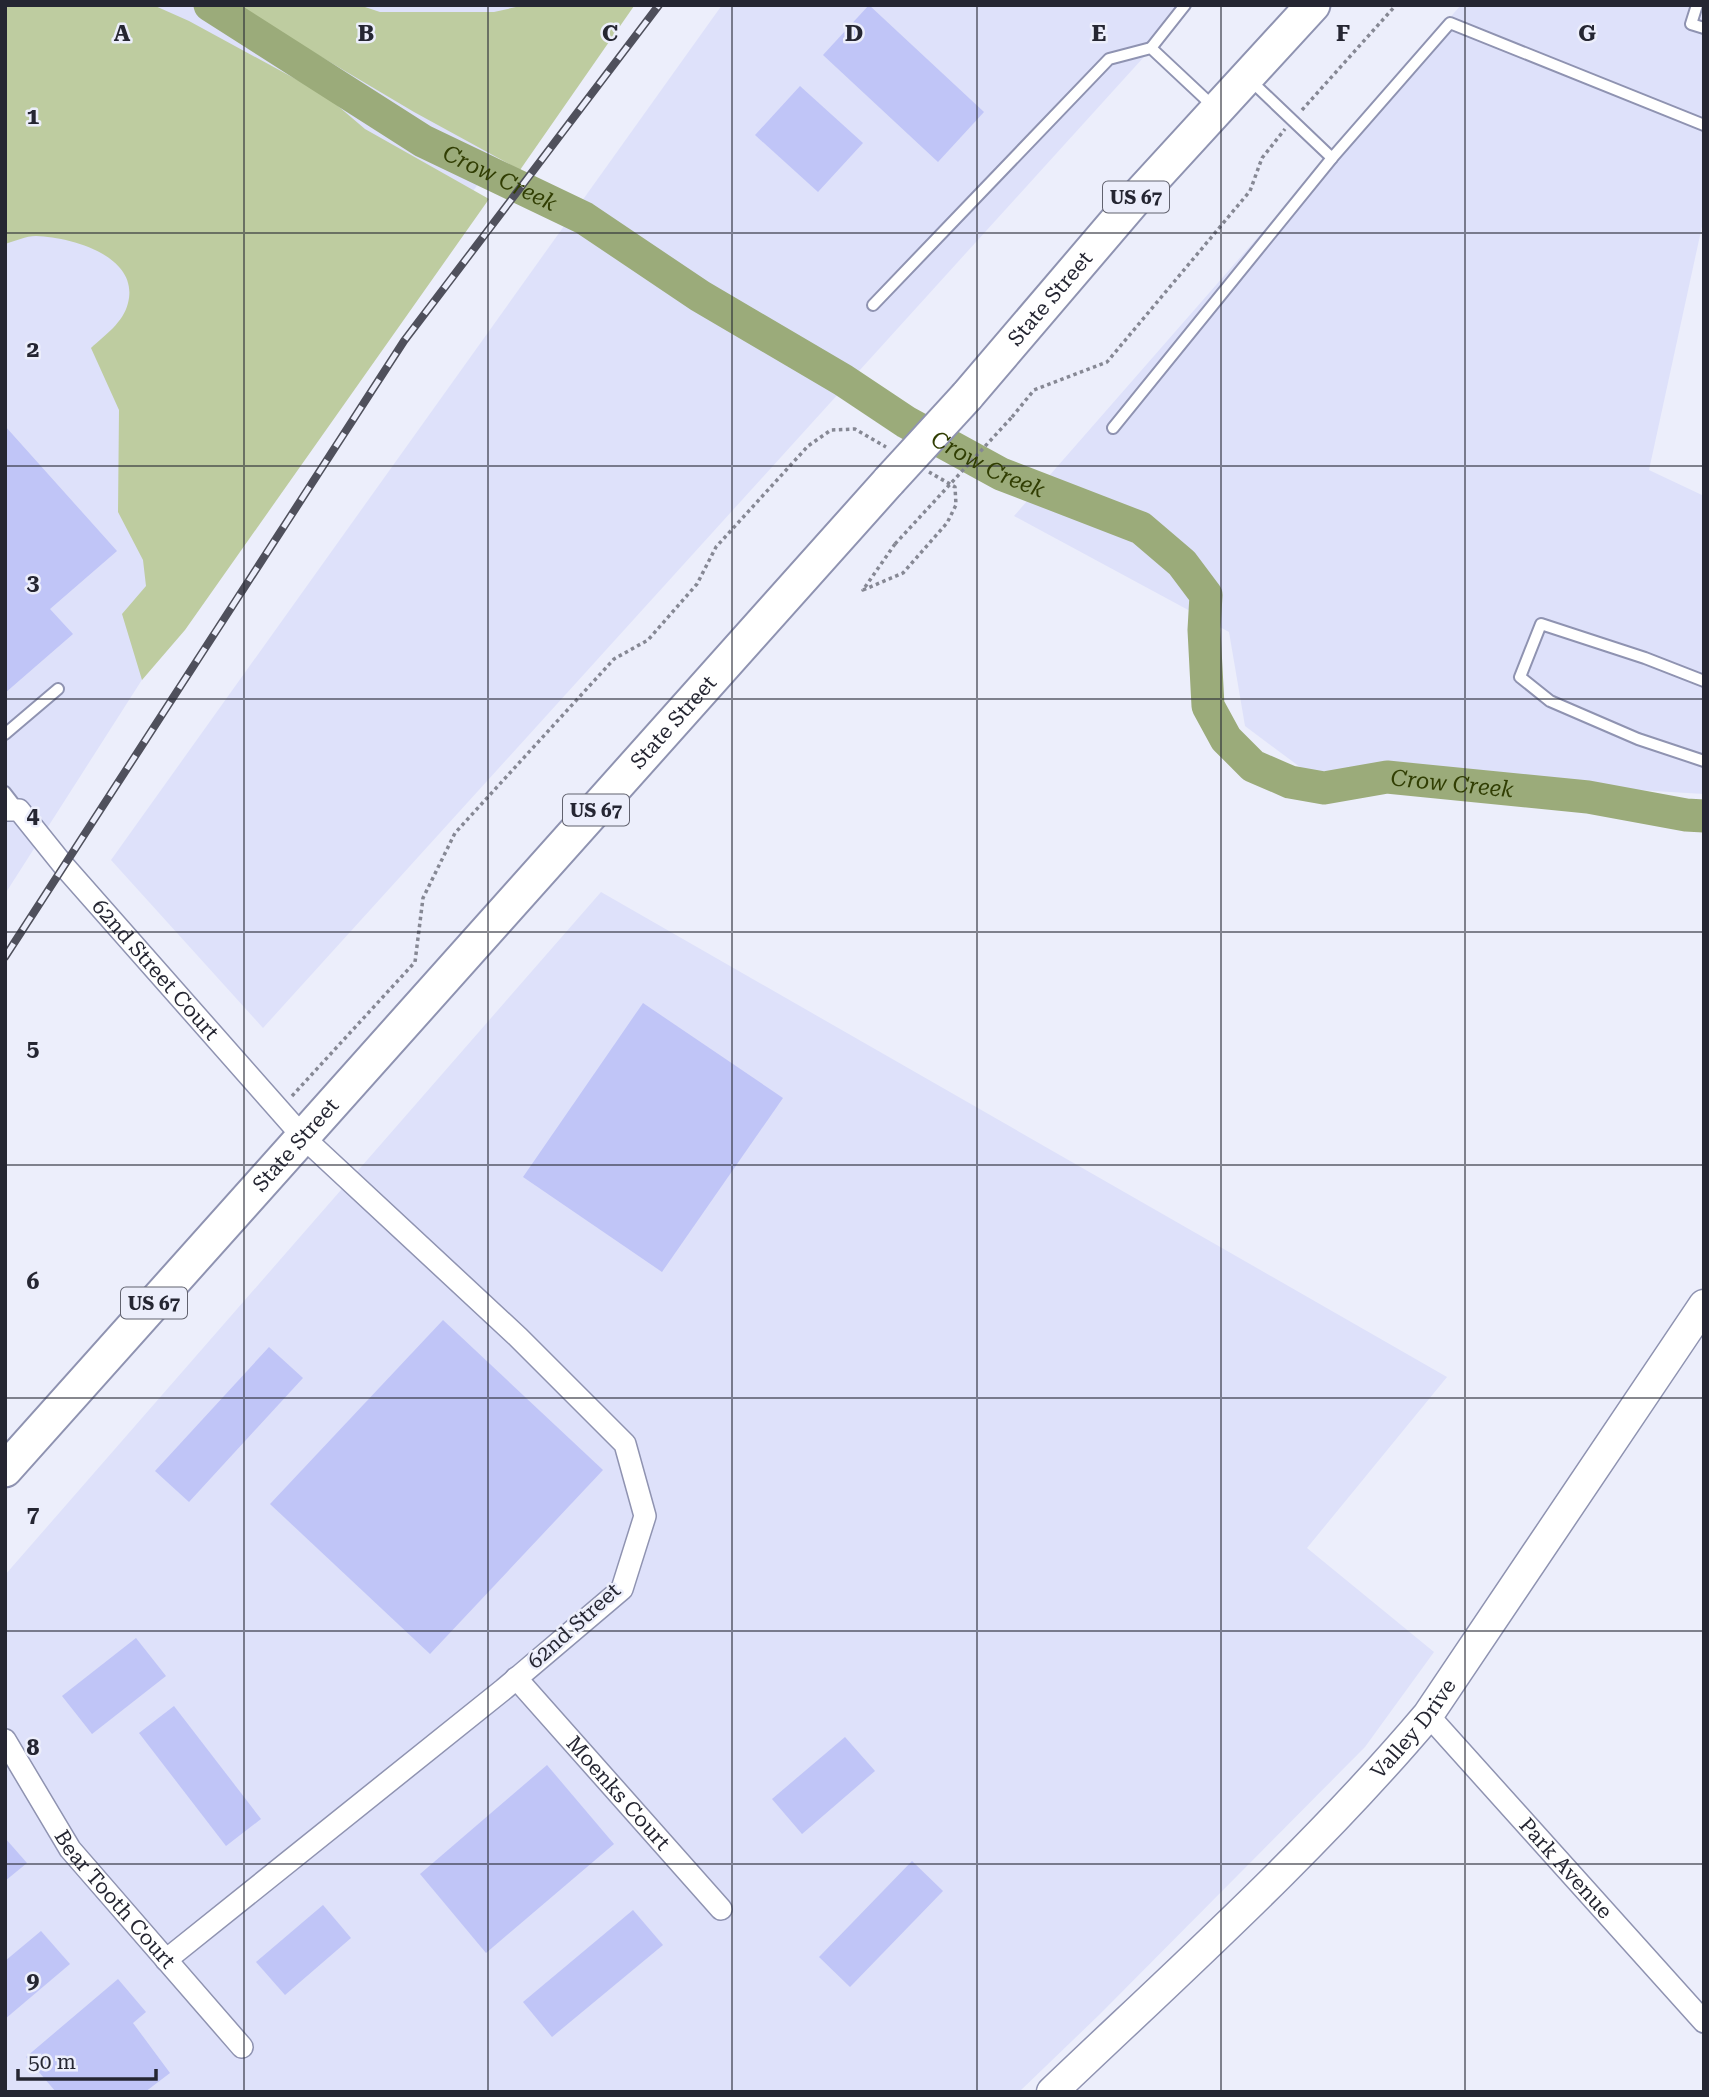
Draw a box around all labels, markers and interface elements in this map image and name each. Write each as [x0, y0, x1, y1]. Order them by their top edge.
text: A [114, 20, 131, 47]
text: B [358, 20, 374, 47]
text: C [602, 20, 618, 47]
text: D [845, 20, 863, 47]
text: E [1092, 20, 1106, 47]
text: F [1336, 20, 1350, 47]
text: G [1578, 20, 1596, 47]
text: 1 [27, 103, 40, 130]
water label: Crow Creek [438, 140, 562, 217]
road number: US 67 [1103, 182, 1169, 212]
street label: State Street [1003, 246, 1097, 351]
text: 2 [27, 336, 39, 363]
water label: Crow Creek [926, 425, 1049, 504]
text: 3 [27, 569, 40, 596]
street label: State Street [626, 671, 721, 774]
water label: Crow Creek [1390, 764, 1515, 804]
road number: US 67 [563, 794, 629, 825]
text: 4 [27, 802, 40, 829]
street label: 62nd Street Court [87, 894, 224, 1045]
text: 5 [27, 1035, 40, 1062]
street label: State Street [248, 1093, 343, 1196]
text: 6 [27, 1268, 40, 1295]
road number: US 67 [121, 1288, 187, 1318]
text: 7 [27, 1501, 40, 1528]
street label: 62nd Street [523, 1578, 625, 1674]
street label: Valley Drive [1366, 1674, 1461, 1784]
street label: Moenks Court [561, 1731, 675, 1855]
text: 8 [27, 1734, 40, 1761]
street label: Park Avenue [1514, 1813, 1617, 1923]
street label: Bear Tooth Court [49, 1826, 180, 1973]
text: 9 [27, 1967, 40, 1994]
scale bar [18, 2038, 156, 2082]
text: 50 m [28, 2050, 76, 2074]

